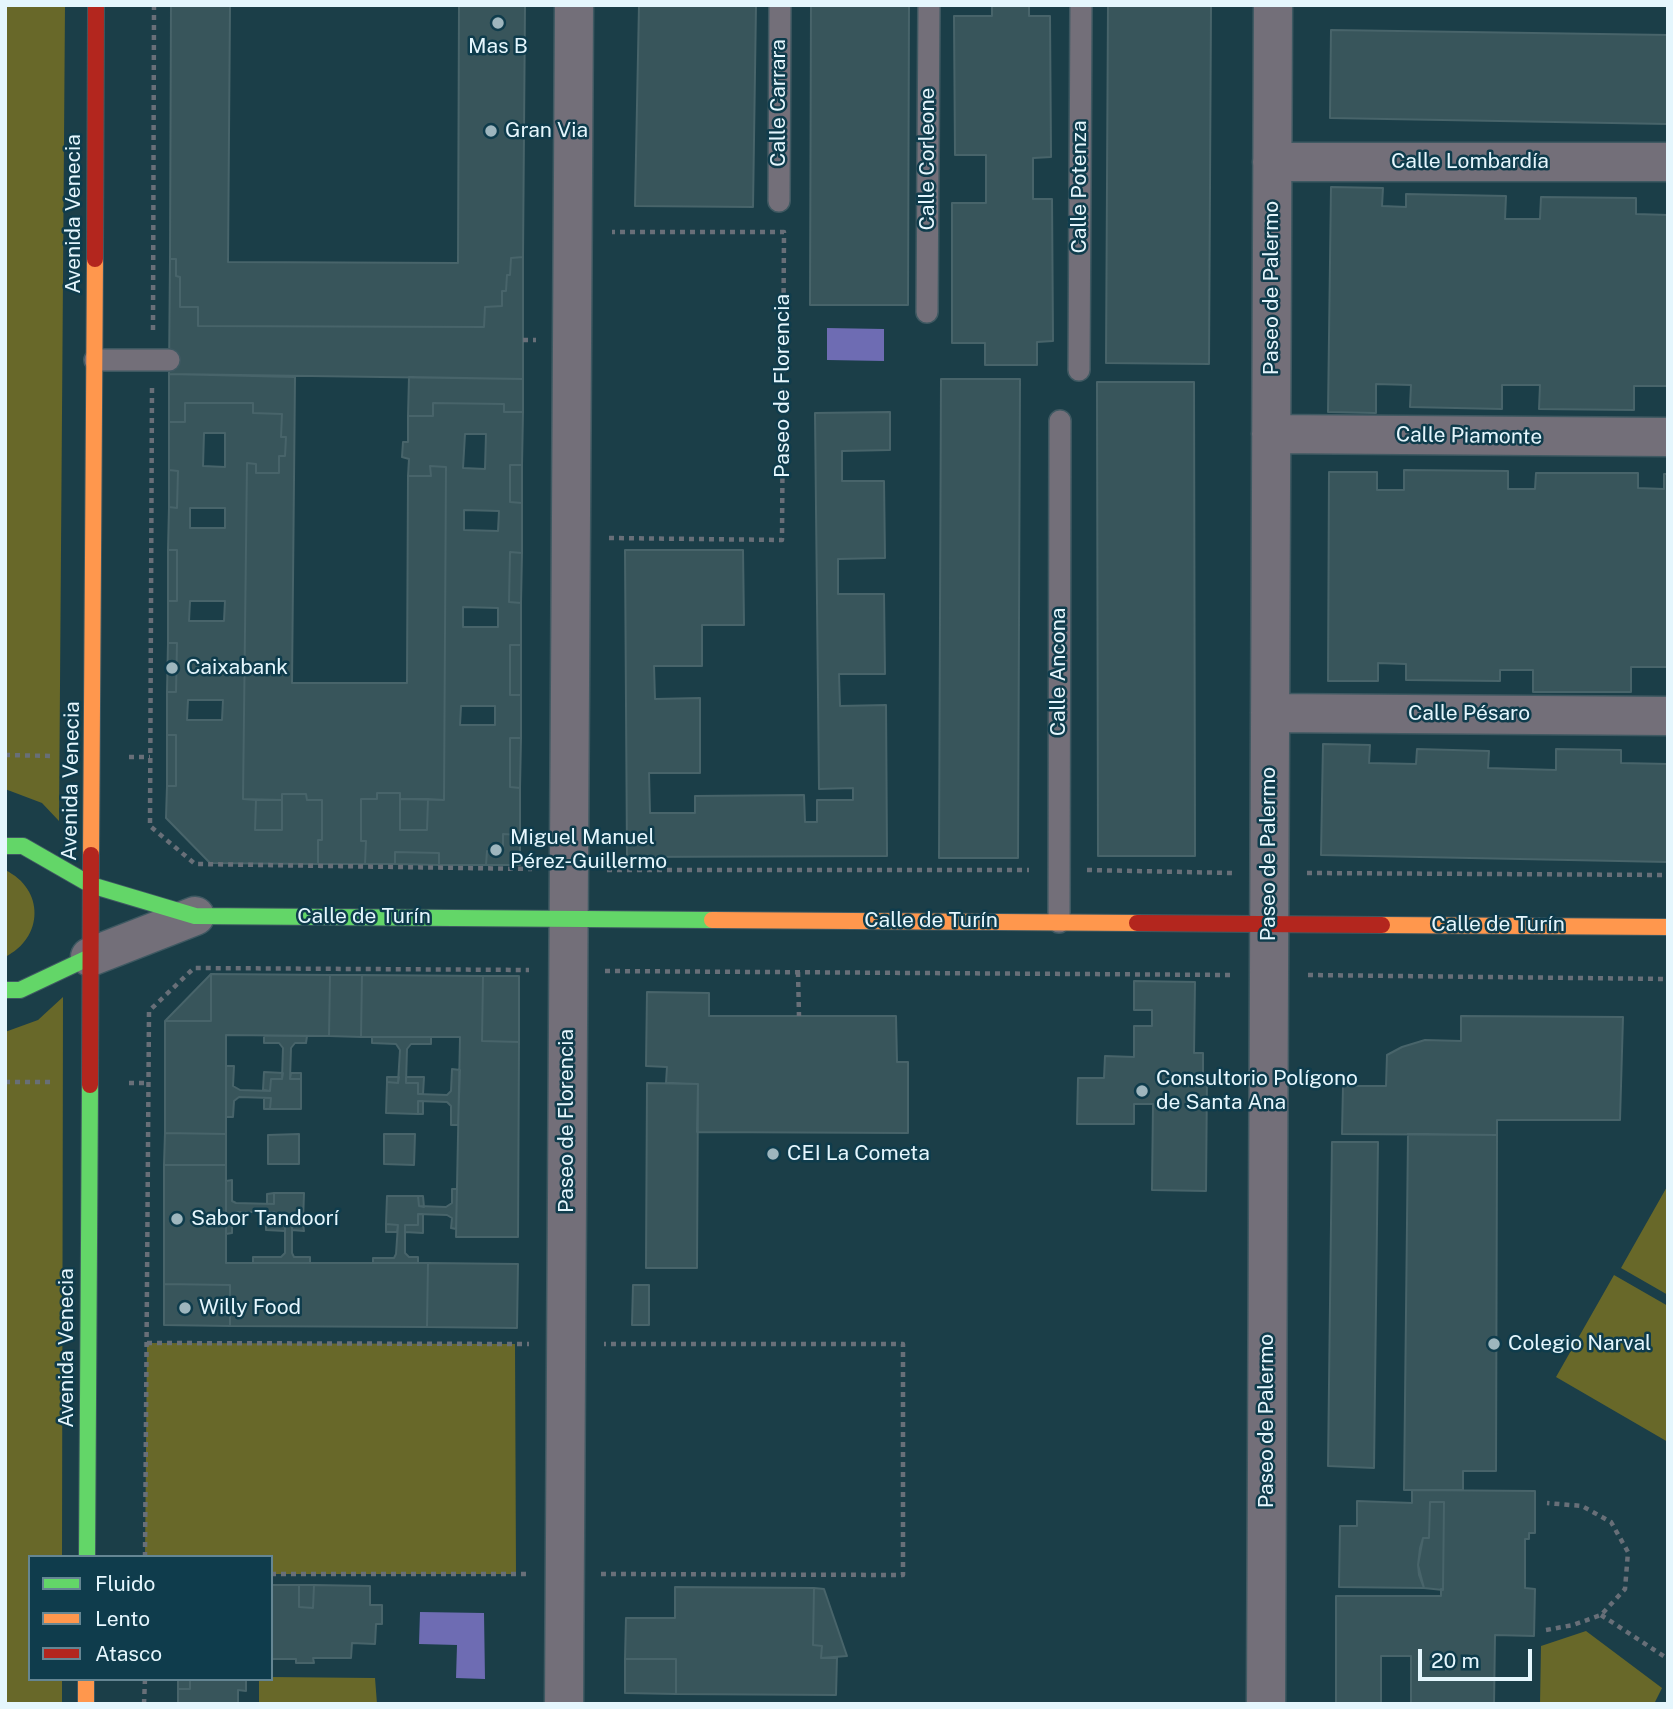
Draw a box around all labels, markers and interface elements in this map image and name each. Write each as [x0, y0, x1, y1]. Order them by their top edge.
marker: Mas B [490, 15, 506, 31]
place label: Mas B [468, 34, 528, 60]
street label: Calle Carrara [766, 39, 792, 167]
street label: Calle Corleone [915, 88, 941, 230]
place label: Gran Via [505, 118, 588, 144]
street label: Calle Potenza [1067, 120, 1093, 254]
marker: Gran Via [483, 123, 499, 139]
street label: Avenida Venecia [61, 134, 87, 294]
street label: Calle Lombardía [1391, 149, 1549, 175]
street label: Paseo de Palermo [1259, 201, 1285, 375]
street label: Paseo de Florencia [770, 294, 796, 478]
street label: Calle Piamonte [1396, 422, 1542, 450]
street label: Calle Ancona [1046, 608, 1072, 736]
place label: Caixabank [186, 655, 288, 681]
marker: Caixabank [164, 660, 180, 676]
street label: Avenida Venecia [57, 701, 85, 861]
street label: Calle Pésaro [1408, 701, 1530, 727]
street label: Paseo de Palermo [1256, 767, 1282, 941]
place label: Miguel Manuel Pérez-Guillermo [510, 825, 667, 875]
marker: Miguel Manuel Pérez-Guillermo [488, 842, 504, 858]
street label: Calle de Turín [297, 904, 431, 930]
street label: Calle de Turín [864, 908, 998, 934]
street label: Calle de Turín [1431, 912, 1565, 938]
street label: Paseo de Florencia [554, 1029, 580, 1213]
place label: Consultorio Polígono de Santa Ana [1156, 1066, 1358, 1116]
marker: Consultorio Polígono de Santa Ana [1134, 1083, 1150, 1099]
place label: CEI La Cometa [787, 1141, 930, 1167]
marker: CEI La Cometa [765, 1146, 781, 1162]
place label: Sabor Tandoorí [191, 1206, 339, 1232]
marker: Sabor Tandoorí [169, 1211, 185, 1227]
street label: Avenida Venecia [54, 1268, 80, 1428]
place label: Willy Food [199, 1295, 301, 1321]
marker: Willy Food [177, 1300, 193, 1316]
place label: Colegio Narval [1508, 1331, 1651, 1357]
street label: Paseo de Palermo [1254, 1334, 1280, 1508]
marker: Colegio Narval [1486, 1336, 1502, 1352]
legend [28, 1555, 273, 1681]
text: Fluido [95, 1571, 155, 1596]
text: Lento [95, 1606, 150, 1631]
scale bar [1421, 1636, 1535, 1680]
text: Atasco [95, 1641, 162, 1666]
text: 20 m [1431, 1648, 1480, 1673]

